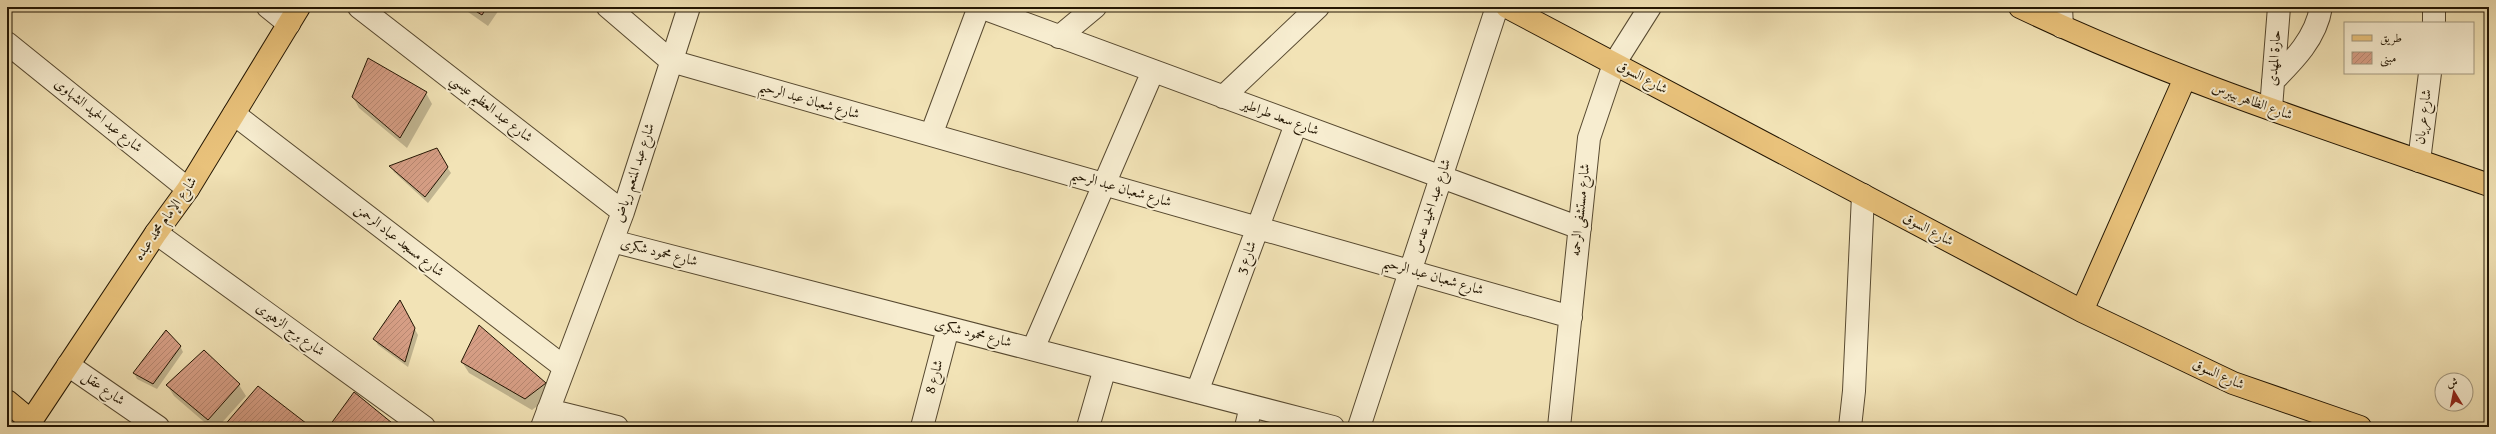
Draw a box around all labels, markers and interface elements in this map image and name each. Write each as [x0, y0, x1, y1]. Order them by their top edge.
legend [2344, 22, 2474, 74]
street label: حارة المهدى [2264, 29, 2286, 87]
text: طريق [2380, 31, 2402, 47]
text: مبنى [2380, 51, 2396, 67]
street label: شارع السوق [1613, 57, 1671, 100]
street label: شارع عبد العظيم عيسي [444, 71, 536, 150]
street label: شارع عبد الحميد الشهاوى [49, 75, 146, 158]
street label: شارع شعبان عبد الرحيم [755, 77, 862, 127]
street label: شارع الظاهر بيبرس [2209, 79, 2295, 126]
street label: شارع عريان [2411, 88, 2438, 146]
street label: شارع سعد طراطير [1236, 95, 1321, 142]
street label: شارع عبد المنعم رياض [610, 121, 663, 226]
street label: شارع عبد الحميد عدس [1408, 157, 1457, 256]
street label: شارع مستشفى الرحمه [1567, 163, 1596, 257]
street label: شارع شعبان عبد الرحيم [1067, 165, 1174, 215]
street label: شارع الإمام محمد عبده [130, 173, 204, 266]
street label: شارع مسجد عباد الرحمن [350, 200, 448, 283]
street label: شارع السوق [1899, 209, 1957, 252]
street label: شارع محمود شكرى [618, 234, 700, 273]
street label: شارع 3 [1232, 239, 1263, 278]
street label: شارع شعبان عبد الرحيم [1379, 253, 1486, 303]
street label: شارع برج الزهيرى [251, 299, 328, 363]
street label: شارع محمود شكرى [932, 315, 1014, 354]
street label: شارع السوق [2189, 355, 2247, 396]
street label: شارع 8 [921, 358, 950, 396]
street label: شارع عقل [77, 367, 128, 411]
north arrow [2434, 372, 2474, 412]
text: ش [2446, 375, 2459, 392]

